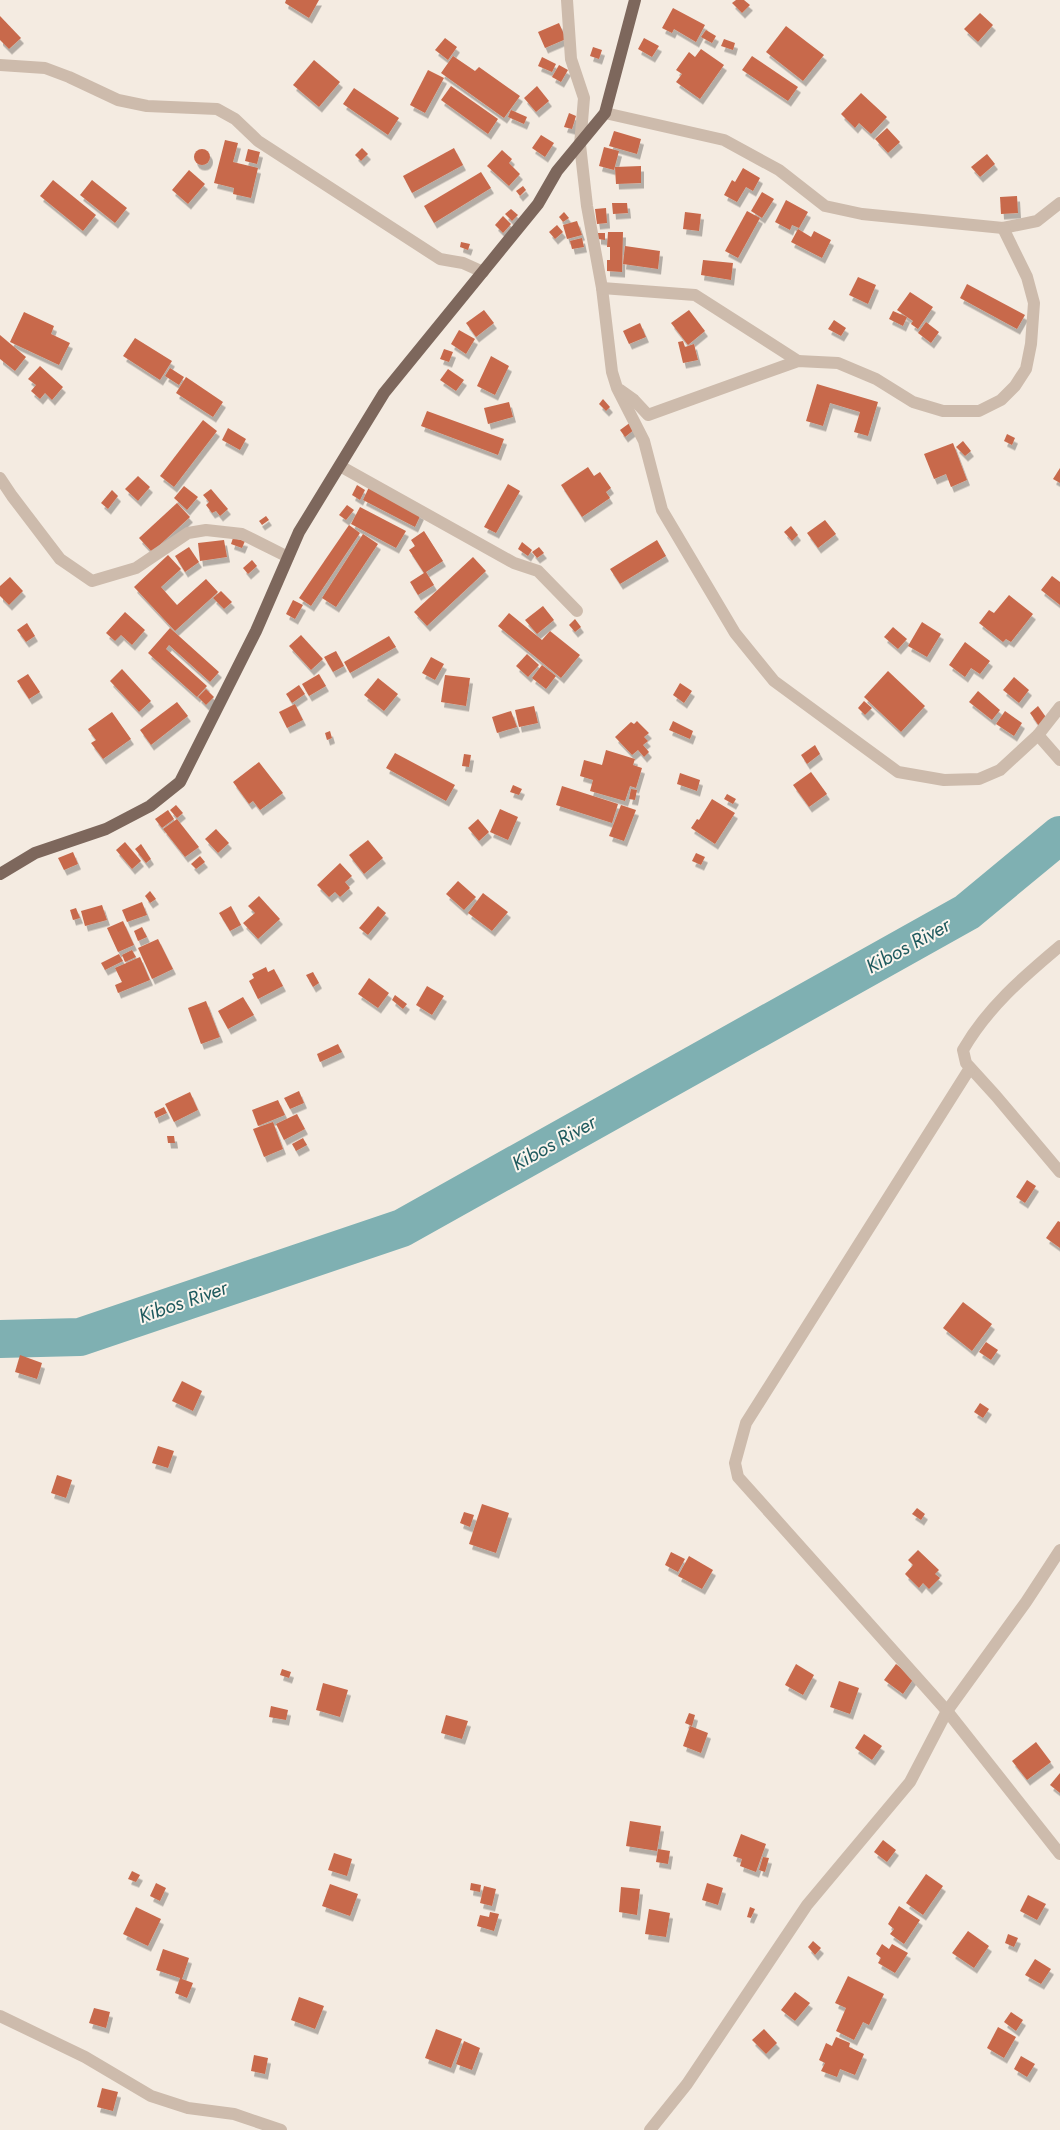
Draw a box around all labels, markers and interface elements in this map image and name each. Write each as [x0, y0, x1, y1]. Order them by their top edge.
water label: Kibos River [861, 910, 957, 981]
water label: Kibos River [507, 1107, 603, 1178]
water label: Kibos River [135, 1273, 233, 1331]

